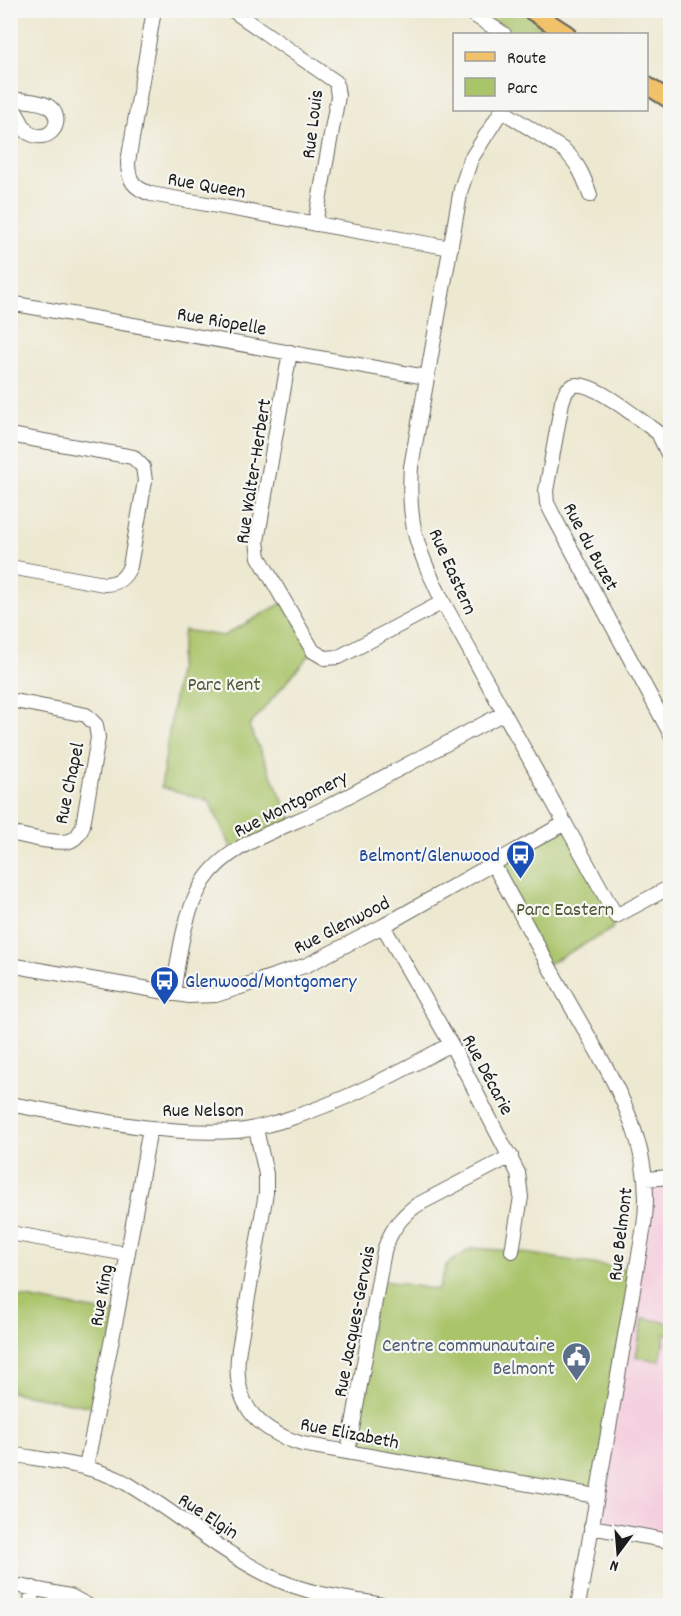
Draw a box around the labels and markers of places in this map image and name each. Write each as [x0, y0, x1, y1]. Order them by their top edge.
bus stop icon: Belmont/Glenwood [505, 838, 537, 880]
place label: Belmont/Glenwood [359, 843, 500, 871]
bus stop icon: Glenwood/Montgomery [148, 964, 180, 1006]
place label: Glenwood/Montgomery [185, 969, 358, 997]
place label: Centre communautaire Belmont [382, 1333, 555, 1384]
public building icon: Centre communautaire Belmont [560, 1340, 592, 1382]

